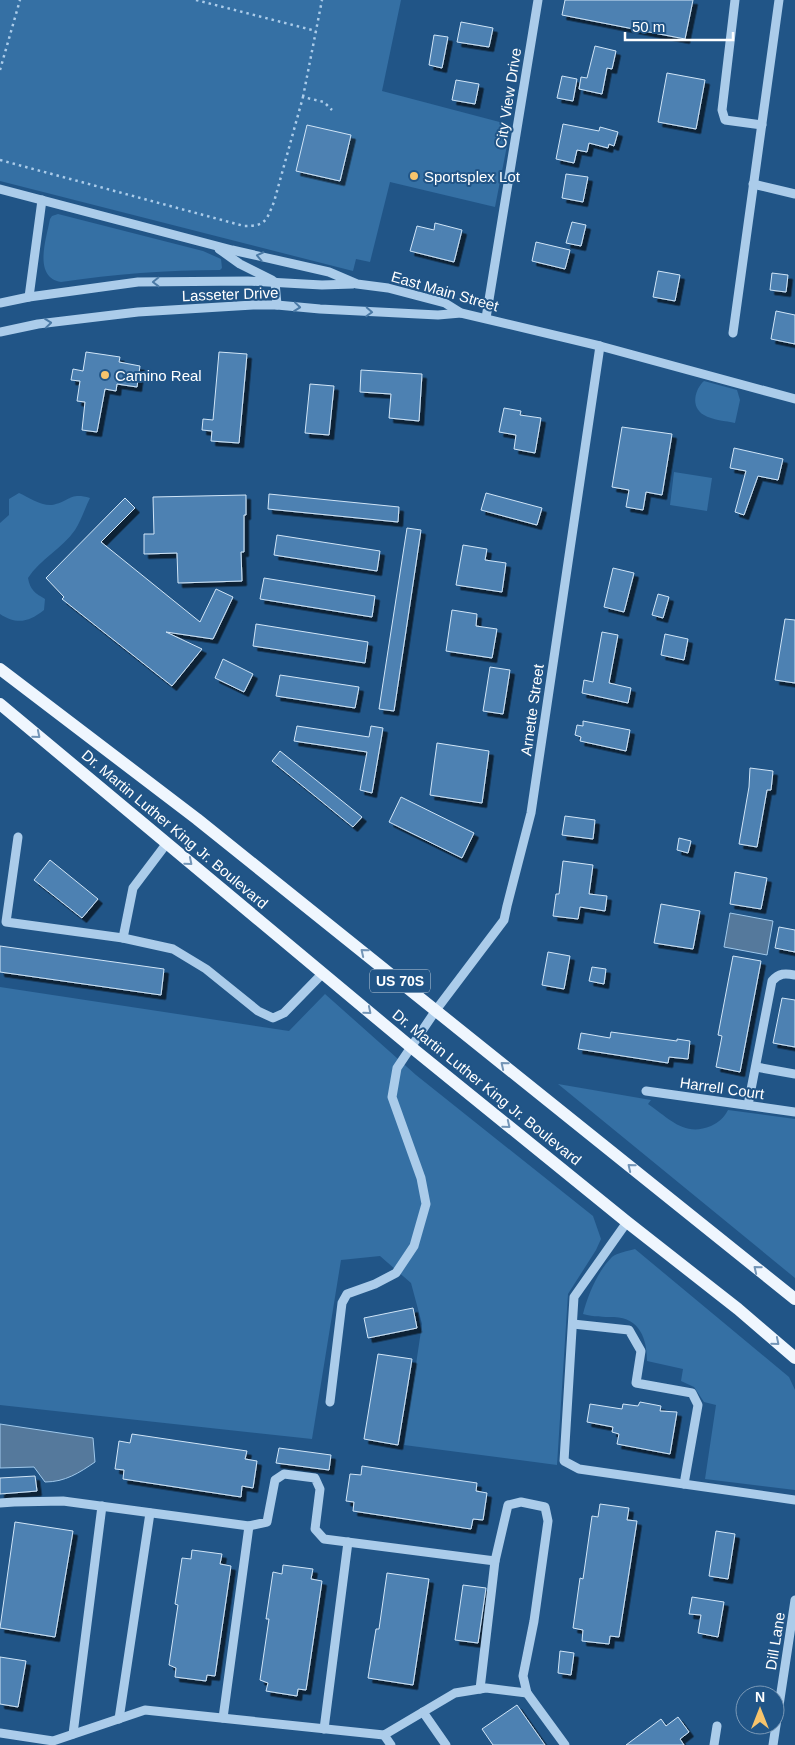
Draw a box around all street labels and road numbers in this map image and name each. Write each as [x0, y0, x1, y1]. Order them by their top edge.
street label: City View Drive [492, 47, 524, 149]
street label: East Main Street [389, 268, 501, 315]
street label: Lasseter Drive [181, 284, 279, 304]
street label: Arnette Street [517, 662, 547, 757]
street label: Dr. Martin Luther King Jr. Boulevard [79, 746, 271, 912]
road number: US 70S [370, 969, 430, 992]
street label: Dr. Martin Luther King Jr. Boulevard [389, 1006, 585, 1168]
street label: Harrell Court [679, 1074, 766, 1102]
street label: Dill Lane [762, 1611, 788, 1671]

